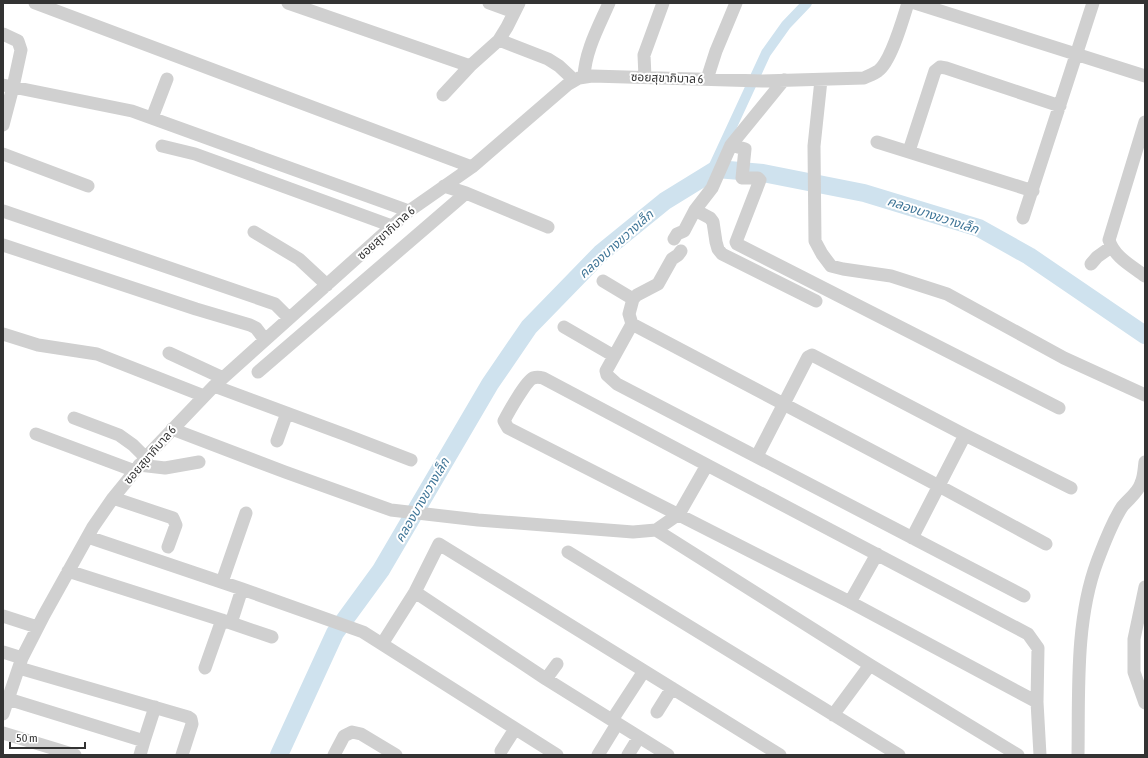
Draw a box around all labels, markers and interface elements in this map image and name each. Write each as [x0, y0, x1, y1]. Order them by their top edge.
street label: ซอยสุขาภิบาล 6 [631, 70, 704, 86]
water label: คลองบางขวางเล็ก [886, 193, 981, 237]
street label: ซอยสุขาภิบาล 6 [354, 203, 418, 262]
water label: คลองบางขวางเล็ก [576, 206, 657, 281]
street label: ซอยสุขาภิบาล 6 [121, 423, 179, 487]
water label: คลองบางขวางเล็ก [392, 454, 453, 545]
scale bar [10, 724, 85, 750]
text: 50 m [16, 731, 38, 745]

